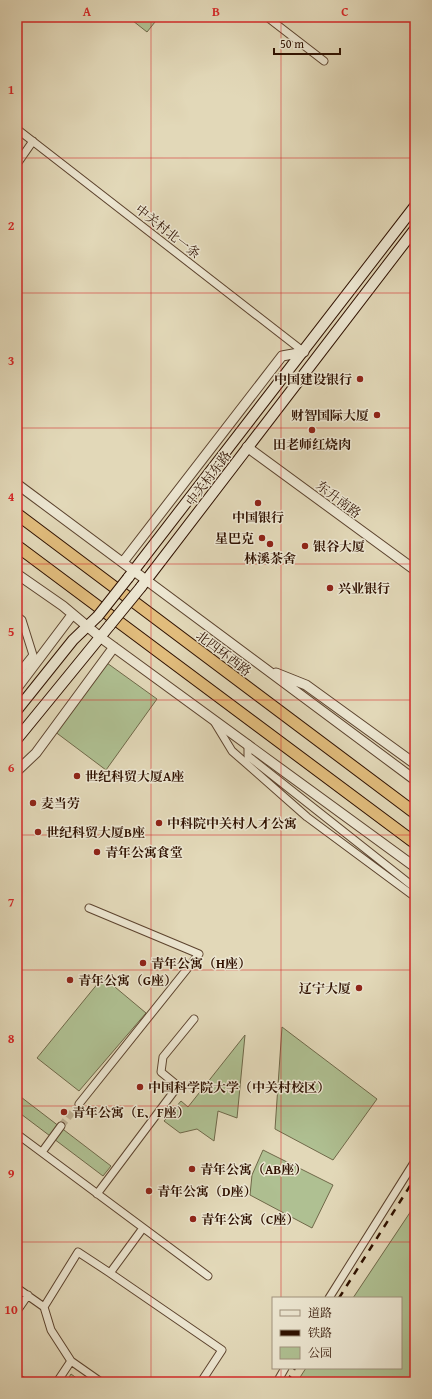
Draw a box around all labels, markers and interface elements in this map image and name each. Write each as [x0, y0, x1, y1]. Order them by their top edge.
text: A [83, 2, 92, 21]
text: B [212, 2, 220, 21]
text: C [341, 2, 349, 21]
scale bar [274, 30, 340, 56]
text: 50 m [280, 35, 304, 52]
text: 1 [8, 80, 14, 99]
street label: 中关村北一条 [131, 200, 204, 263]
text: 2 [8, 216, 15, 235]
text: 3 [8, 351, 14, 370]
place label: 中国建设银行 [274, 370, 352, 389]
marker: 中国建设银行 [355, 374, 365, 384]
place label: 财智国际大厦 [291, 406, 369, 425]
marker: 财智国际大厦 [372, 410, 382, 420]
marker: 田老师红烧肉 [307, 425, 317, 435]
place label: 田老师红烧肉 [273, 435, 351, 454]
street label: 中关村东路 [181, 447, 236, 510]
street label: 东升南路 [312, 476, 365, 523]
text: 4 [8, 487, 15, 506]
marker: 中国银行 [253, 498, 263, 508]
place label: 中国银行 [232, 508, 284, 527]
place label: 星巴克 [215, 529, 254, 548]
marker: 星巴克 [257, 533, 267, 543]
place label: 银谷大厦 [313, 537, 365, 556]
marker: 林溪茶舍 [265, 539, 275, 549]
marker: 银谷大厦 [300, 541, 310, 551]
place label: 林溪茶舍 [244, 549, 296, 568]
place label: 兴业银行 [338, 579, 390, 598]
marker: 兴业银行 [325, 583, 335, 593]
text: 5 [8, 622, 15, 641]
street label: 北四环西路 [192, 626, 255, 681]
text: 6 [8, 758, 15, 777]
place label: 世纪科贸大厦A座 [85, 767, 184, 786]
marker: 世纪科贸大厦A座 [72, 771, 82, 781]
place label: 麦当劳 [41, 794, 80, 813]
marker: 麦当劳 [28, 798, 38, 808]
place label: 中科院中关村人才公寓 [167, 814, 297, 833]
marker: 中科院中关村人才公寓 [154, 818, 164, 828]
place label: 世纪科贸大厦B座 [46, 823, 145, 842]
marker: 世纪科贸大厦B座 [33, 827, 43, 837]
place label: 青年公寓食堂 [105, 843, 183, 862]
marker: 青年公寓食堂 [92, 847, 102, 857]
text: 7 [8, 893, 15, 912]
place label: 青年公寓（H座） [151, 954, 251, 973]
marker: 青年公寓（H座） [138, 958, 148, 968]
place label: 青年公寓（G座） [78, 971, 177, 990]
marker: 青年公寓（G座） [65, 975, 75, 985]
place label: 辽宁大厦 [299, 979, 351, 998]
marker: 辽宁大厦 [354, 983, 364, 993]
text: 8 [8, 1029, 15, 1048]
place label: 中国科学院大学（中关村校区） [148, 1078, 330, 1097]
marker: 中国科学院大学（中关村校区） [135, 1082, 145, 1092]
place label: 青年公寓（E、F座） [72, 1103, 190, 1122]
marker: 青年公寓（E、F座） [59, 1107, 69, 1117]
place label: 青年公寓（AB座） [200, 1160, 307, 1179]
text: 9 [8, 1164, 15, 1183]
marker: 青年公寓（AB座） [187, 1164, 197, 1174]
place label: 青年公寓（D座） [157, 1182, 256, 1201]
marker: 青年公寓（D座） [144, 1186, 154, 1196]
place label: 青年公寓（C座） [201, 1210, 299, 1229]
marker: 青年公寓（C座） [188, 1214, 198, 1224]
legend [272, 1297, 402, 1369]
text: 10 [4, 1300, 18, 1319]
text: 道路 [308, 1304, 332, 1321]
text: 铁路 [308, 1324, 332, 1341]
text: 公园 [308, 1344, 332, 1361]

